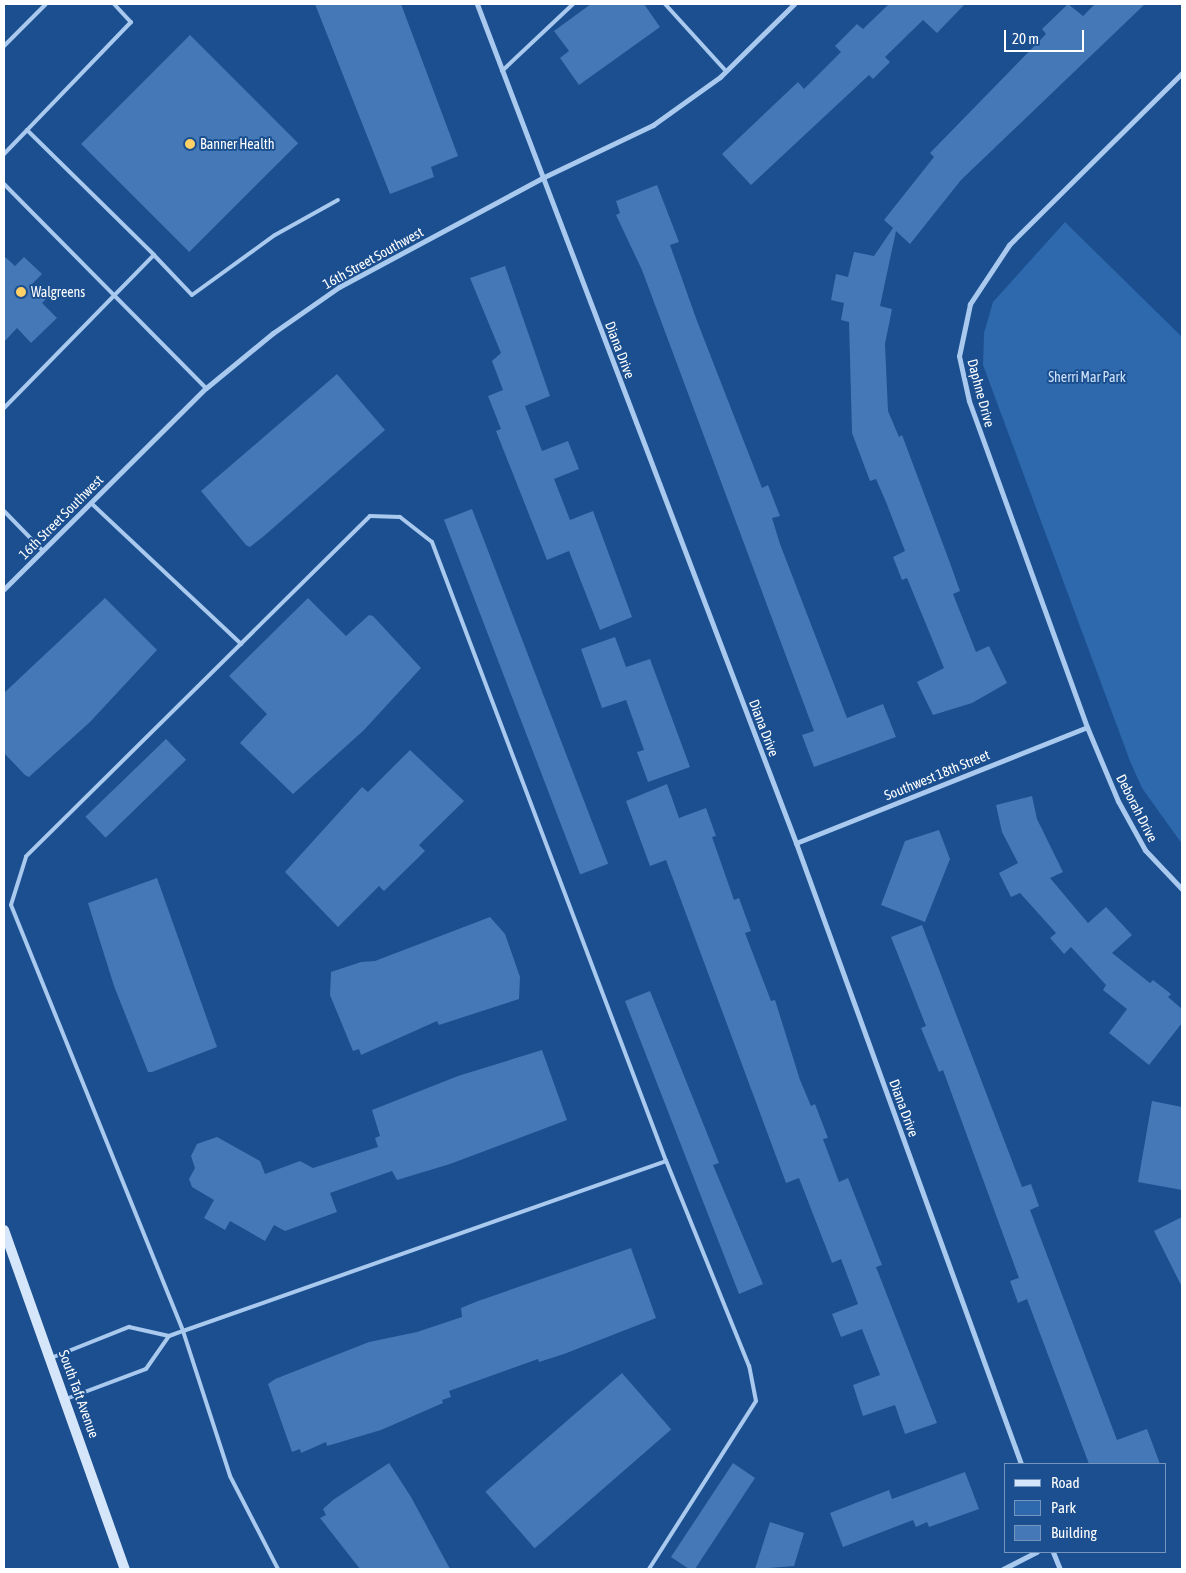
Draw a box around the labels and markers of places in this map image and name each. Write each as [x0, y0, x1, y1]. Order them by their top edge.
place label: Banner Health [200, 136, 275, 152]
marker: Banner Health [184, 138, 196, 150]
place label: Walgreens [31, 284, 85, 300]
marker: Walgreens [15, 286, 27, 298]

